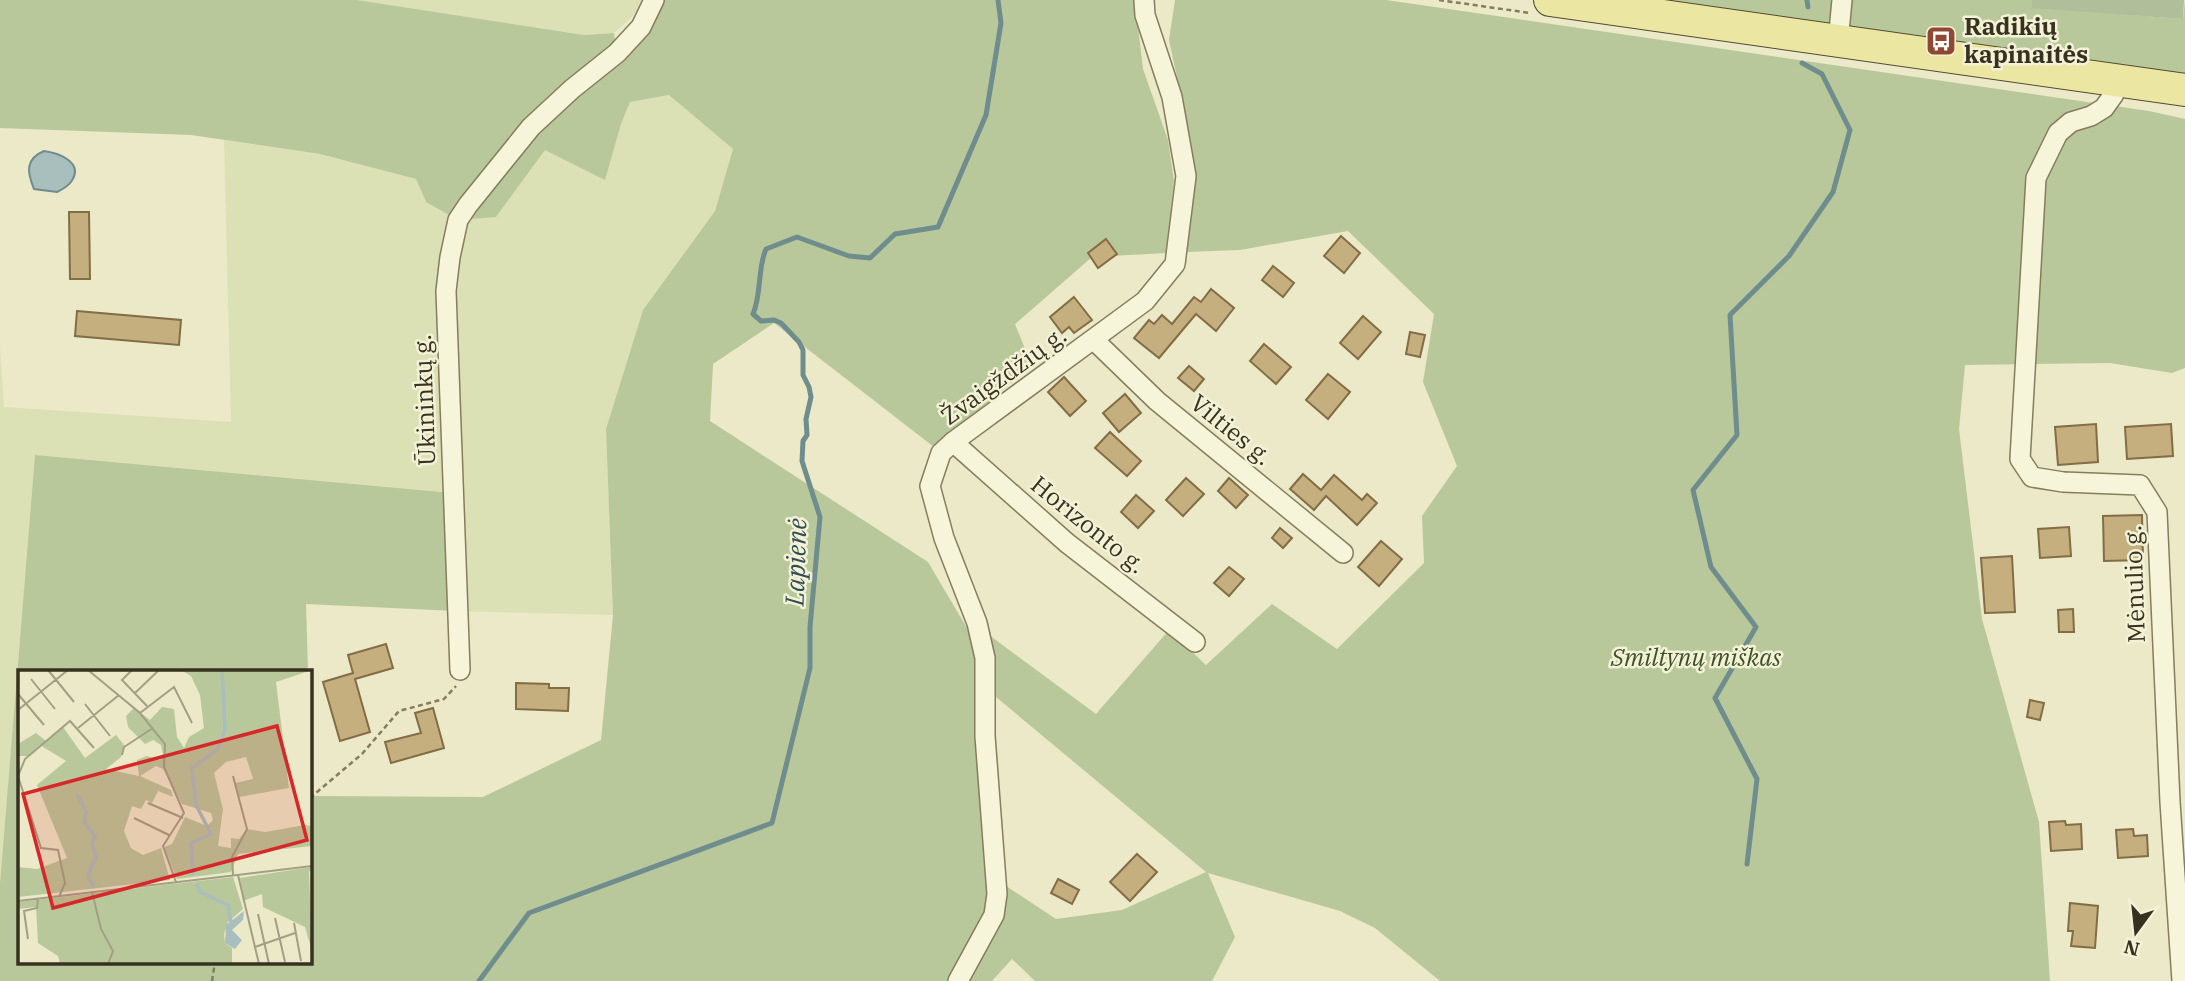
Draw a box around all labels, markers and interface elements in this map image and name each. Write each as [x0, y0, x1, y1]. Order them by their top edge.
place label: Radikių kapinaitės [1964, 10, 2088, 70]
bus stop icon: Radikių kapinaitės [1924, 24, 1958, 58]
street label: Žvaigždžių g. [934, 319, 1073, 432]
street label: Ūkininkų g. [406, 334, 442, 466]
street label: Vilties g. [1184, 387, 1279, 472]
street label: Horizonto g. [1025, 468, 1153, 580]
water label: Lapienė [776, 517, 814, 607]
street label: Mėnulio g. [2116, 525, 2152, 643]
park label: Smiltynų miškas [1610, 641, 1781, 673]
inset map [18, 670, 312, 964]
north arrow [2101, 897, 2171, 967]
text: N [2121, 935, 2142, 962]

